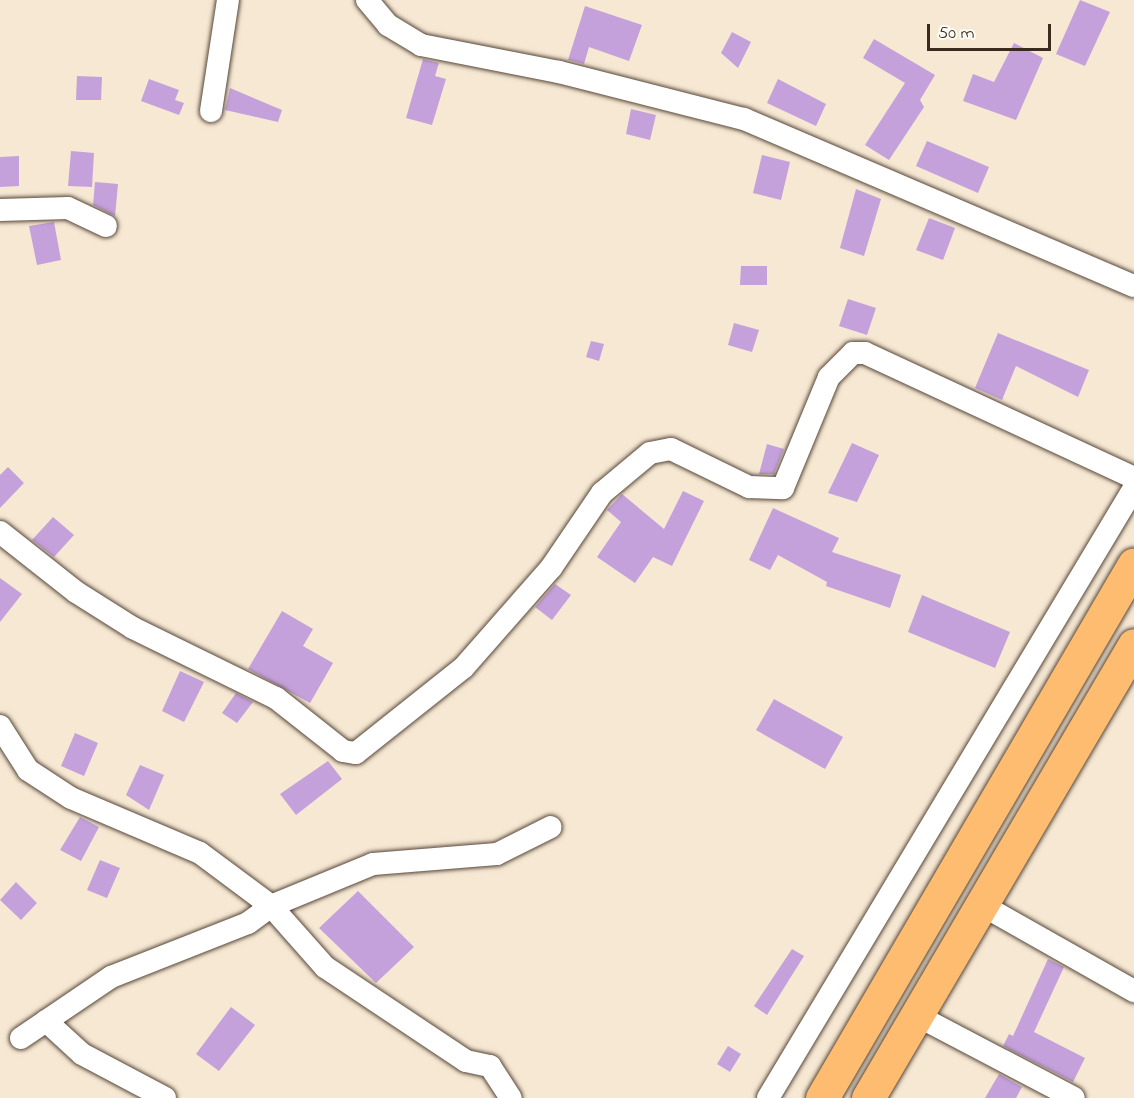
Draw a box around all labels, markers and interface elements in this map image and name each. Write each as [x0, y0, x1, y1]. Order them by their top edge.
scale bar [930, 12, 1054, 50]
text: 50 m [938, 21, 975, 47]

